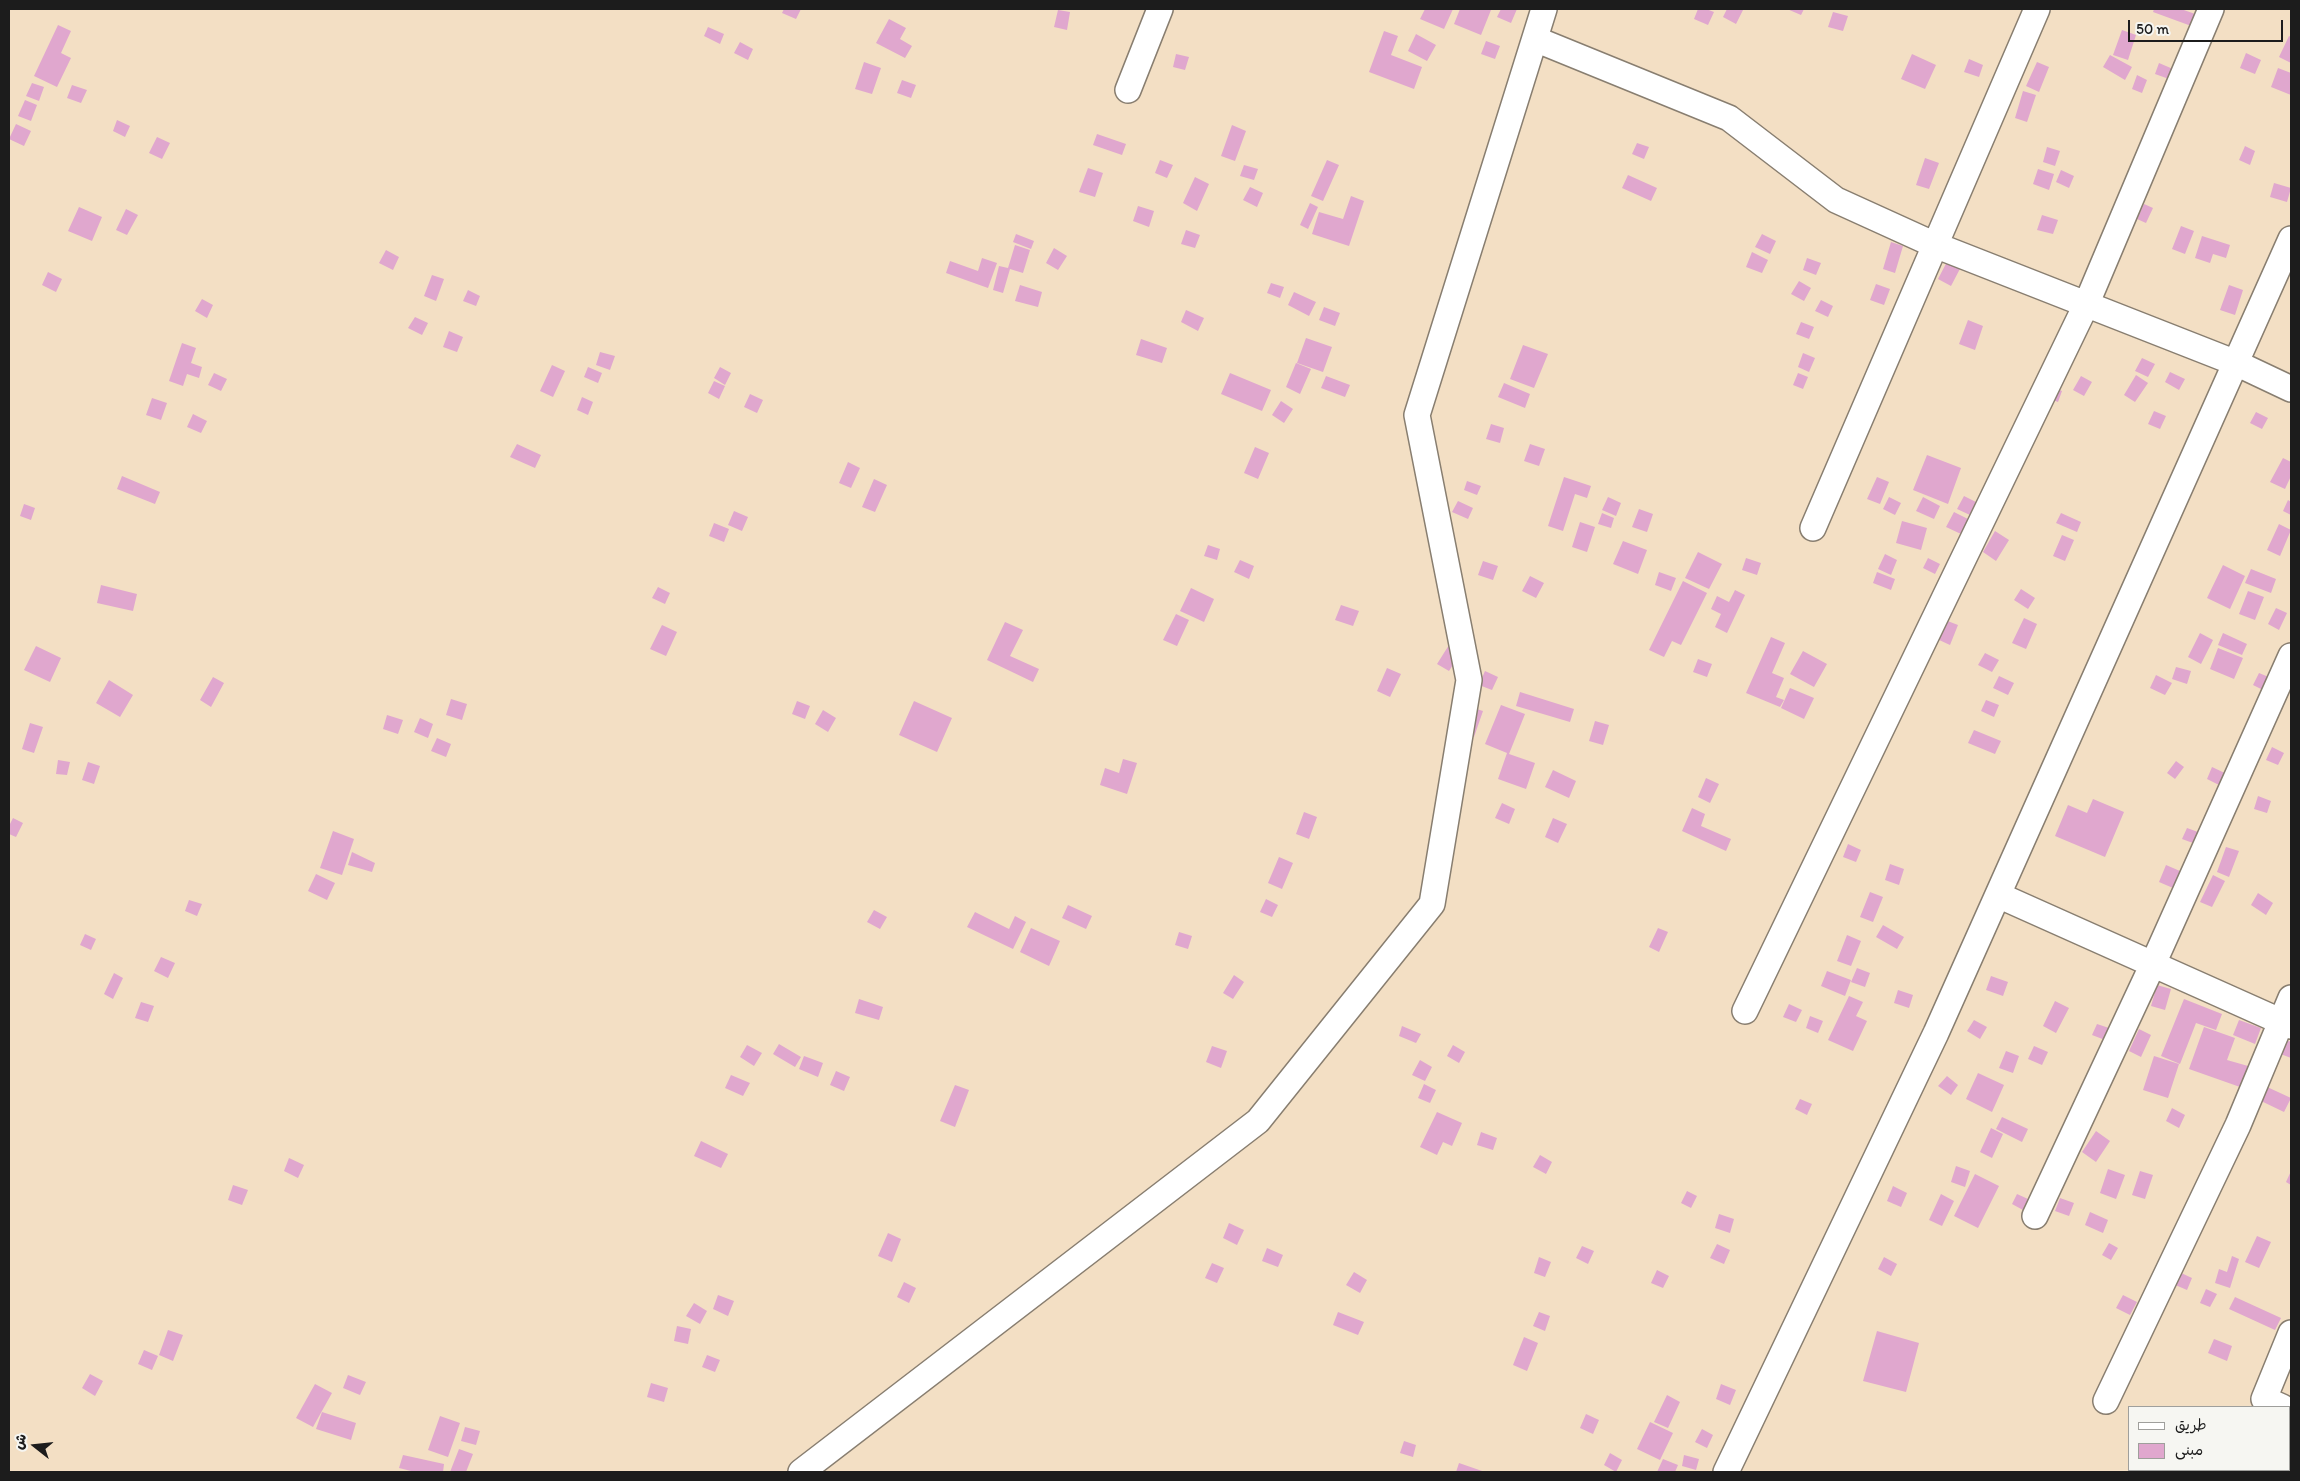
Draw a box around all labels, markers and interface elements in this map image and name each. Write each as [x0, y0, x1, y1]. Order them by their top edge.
scale bar [2130, 10, 2285, 42]
text: 50 m [2136, 20, 2169, 38]
legend [2128, 1406, 2290, 1471]
text: طريق [2175, 1416, 2207, 1434]
north arrow [10, 1421, 60, 1471]
text: ش [10, 1432, 30, 1451]
text: مبنى [2175, 1441, 2203, 1459]

